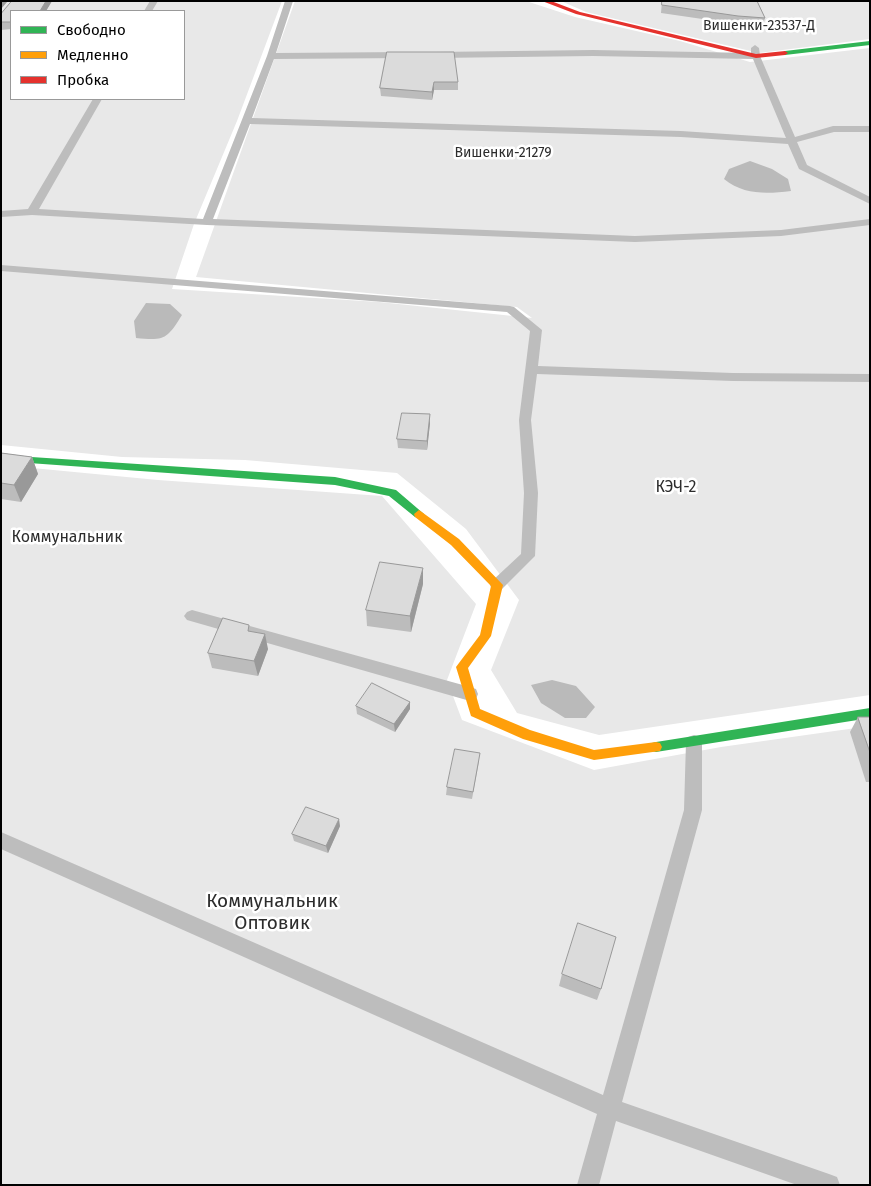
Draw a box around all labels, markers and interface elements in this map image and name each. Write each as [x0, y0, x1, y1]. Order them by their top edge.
legend [10, 10, 185, 100]
park label: Вишенки-23537-Д [703, 18, 815, 34]
text: Свободно [57, 21, 126, 39]
text: Медленно [57, 46, 129, 64]
text: Пробка [57, 71, 109, 89]
park label: Вишенки-21279 [454, 145, 552, 161]
park label: КЭЧ-2 [655, 478, 697, 498]
park label: Коммунальник [12, 528, 122, 548]
park label: Коммунальник Оптовик [206, 891, 338, 935]

